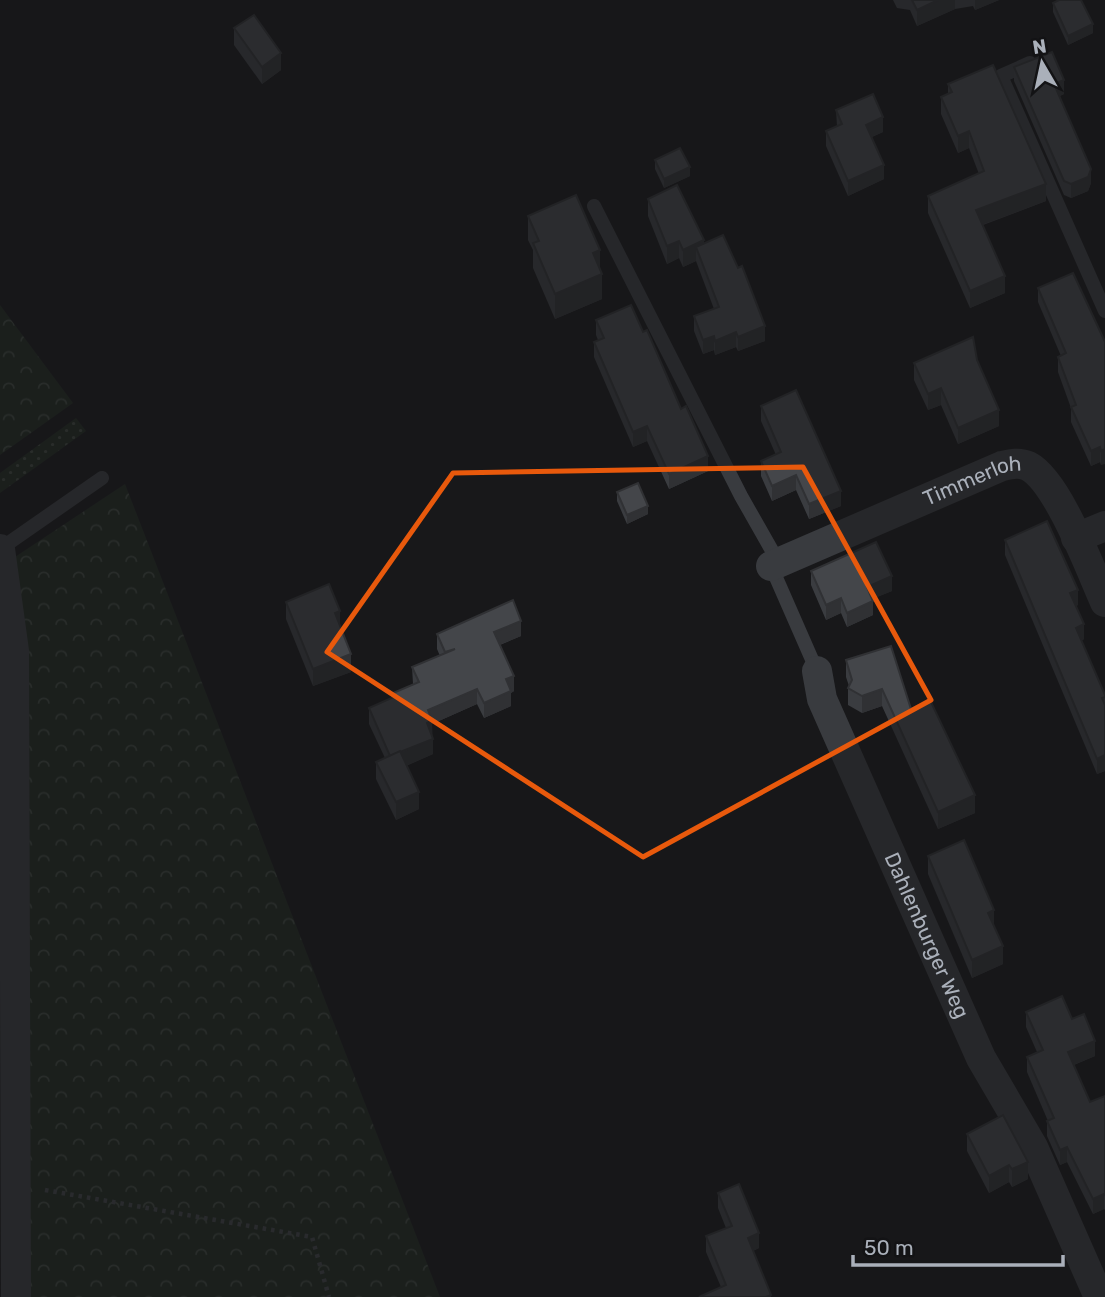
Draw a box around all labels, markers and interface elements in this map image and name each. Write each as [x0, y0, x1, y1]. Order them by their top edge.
north arrow [1007, 28, 1077, 98]
text: N [1031, 34, 1048, 59]
street label: Timmerloh [919, 450, 1022, 511]
street label: Dahlenburger Weg [880, 848, 975, 1022]
scale bar [853, 1224, 1063, 1268]
text: 50 m [864, 1235, 914, 1260]

